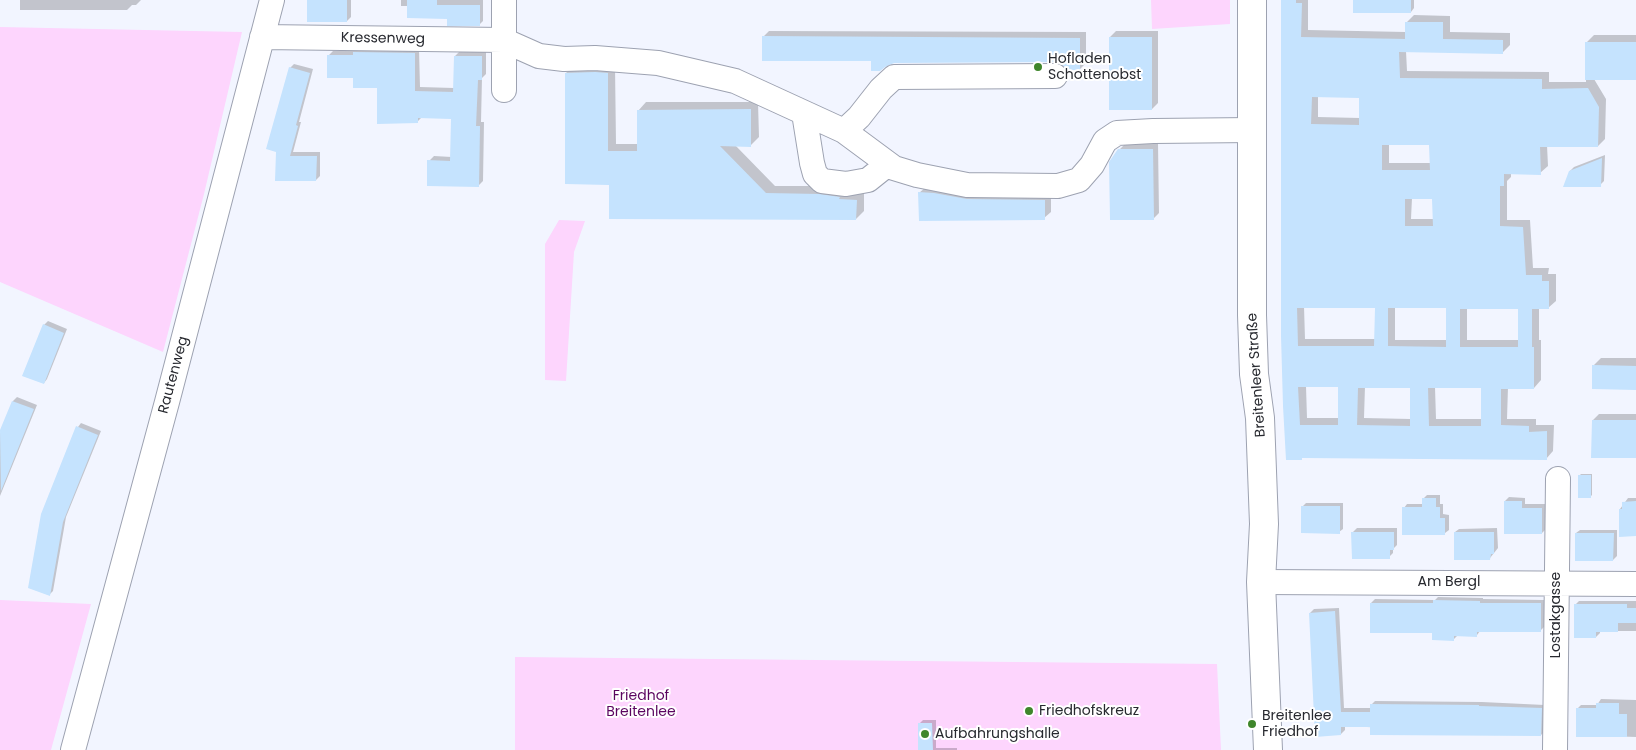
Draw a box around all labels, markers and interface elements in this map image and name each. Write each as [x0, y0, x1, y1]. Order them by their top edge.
street label: Kressenweg [341, 30, 425, 48]
place label: Hofladen Schottenobst [1048, 51, 1141, 84]
marker: Hofladen Schottenobst [1032, 61, 1044, 73]
street label: Breitenleer Straße [1244, 312, 1270, 438]
street label: Rautenweg [156, 335, 192, 415]
street label: Lostakgasse [1548, 572, 1564, 658]
street label: Am Bergl [1418, 574, 1480, 590]
park label: Friedhof Breitenlee [606, 688, 676, 720]
place label: Friedhofskreuz [1039, 703, 1139, 719]
marker: Friedhofskreuz [1023, 705, 1035, 717]
place label: Breitenlee Friedhof [1262, 708, 1331, 740]
marker: Breitenlee Friedhof [1246, 718, 1258, 730]
place label: Aufbahrungshalle [935, 726, 1060, 742]
marker: Aufbahrungshalle [919, 728, 931, 740]

